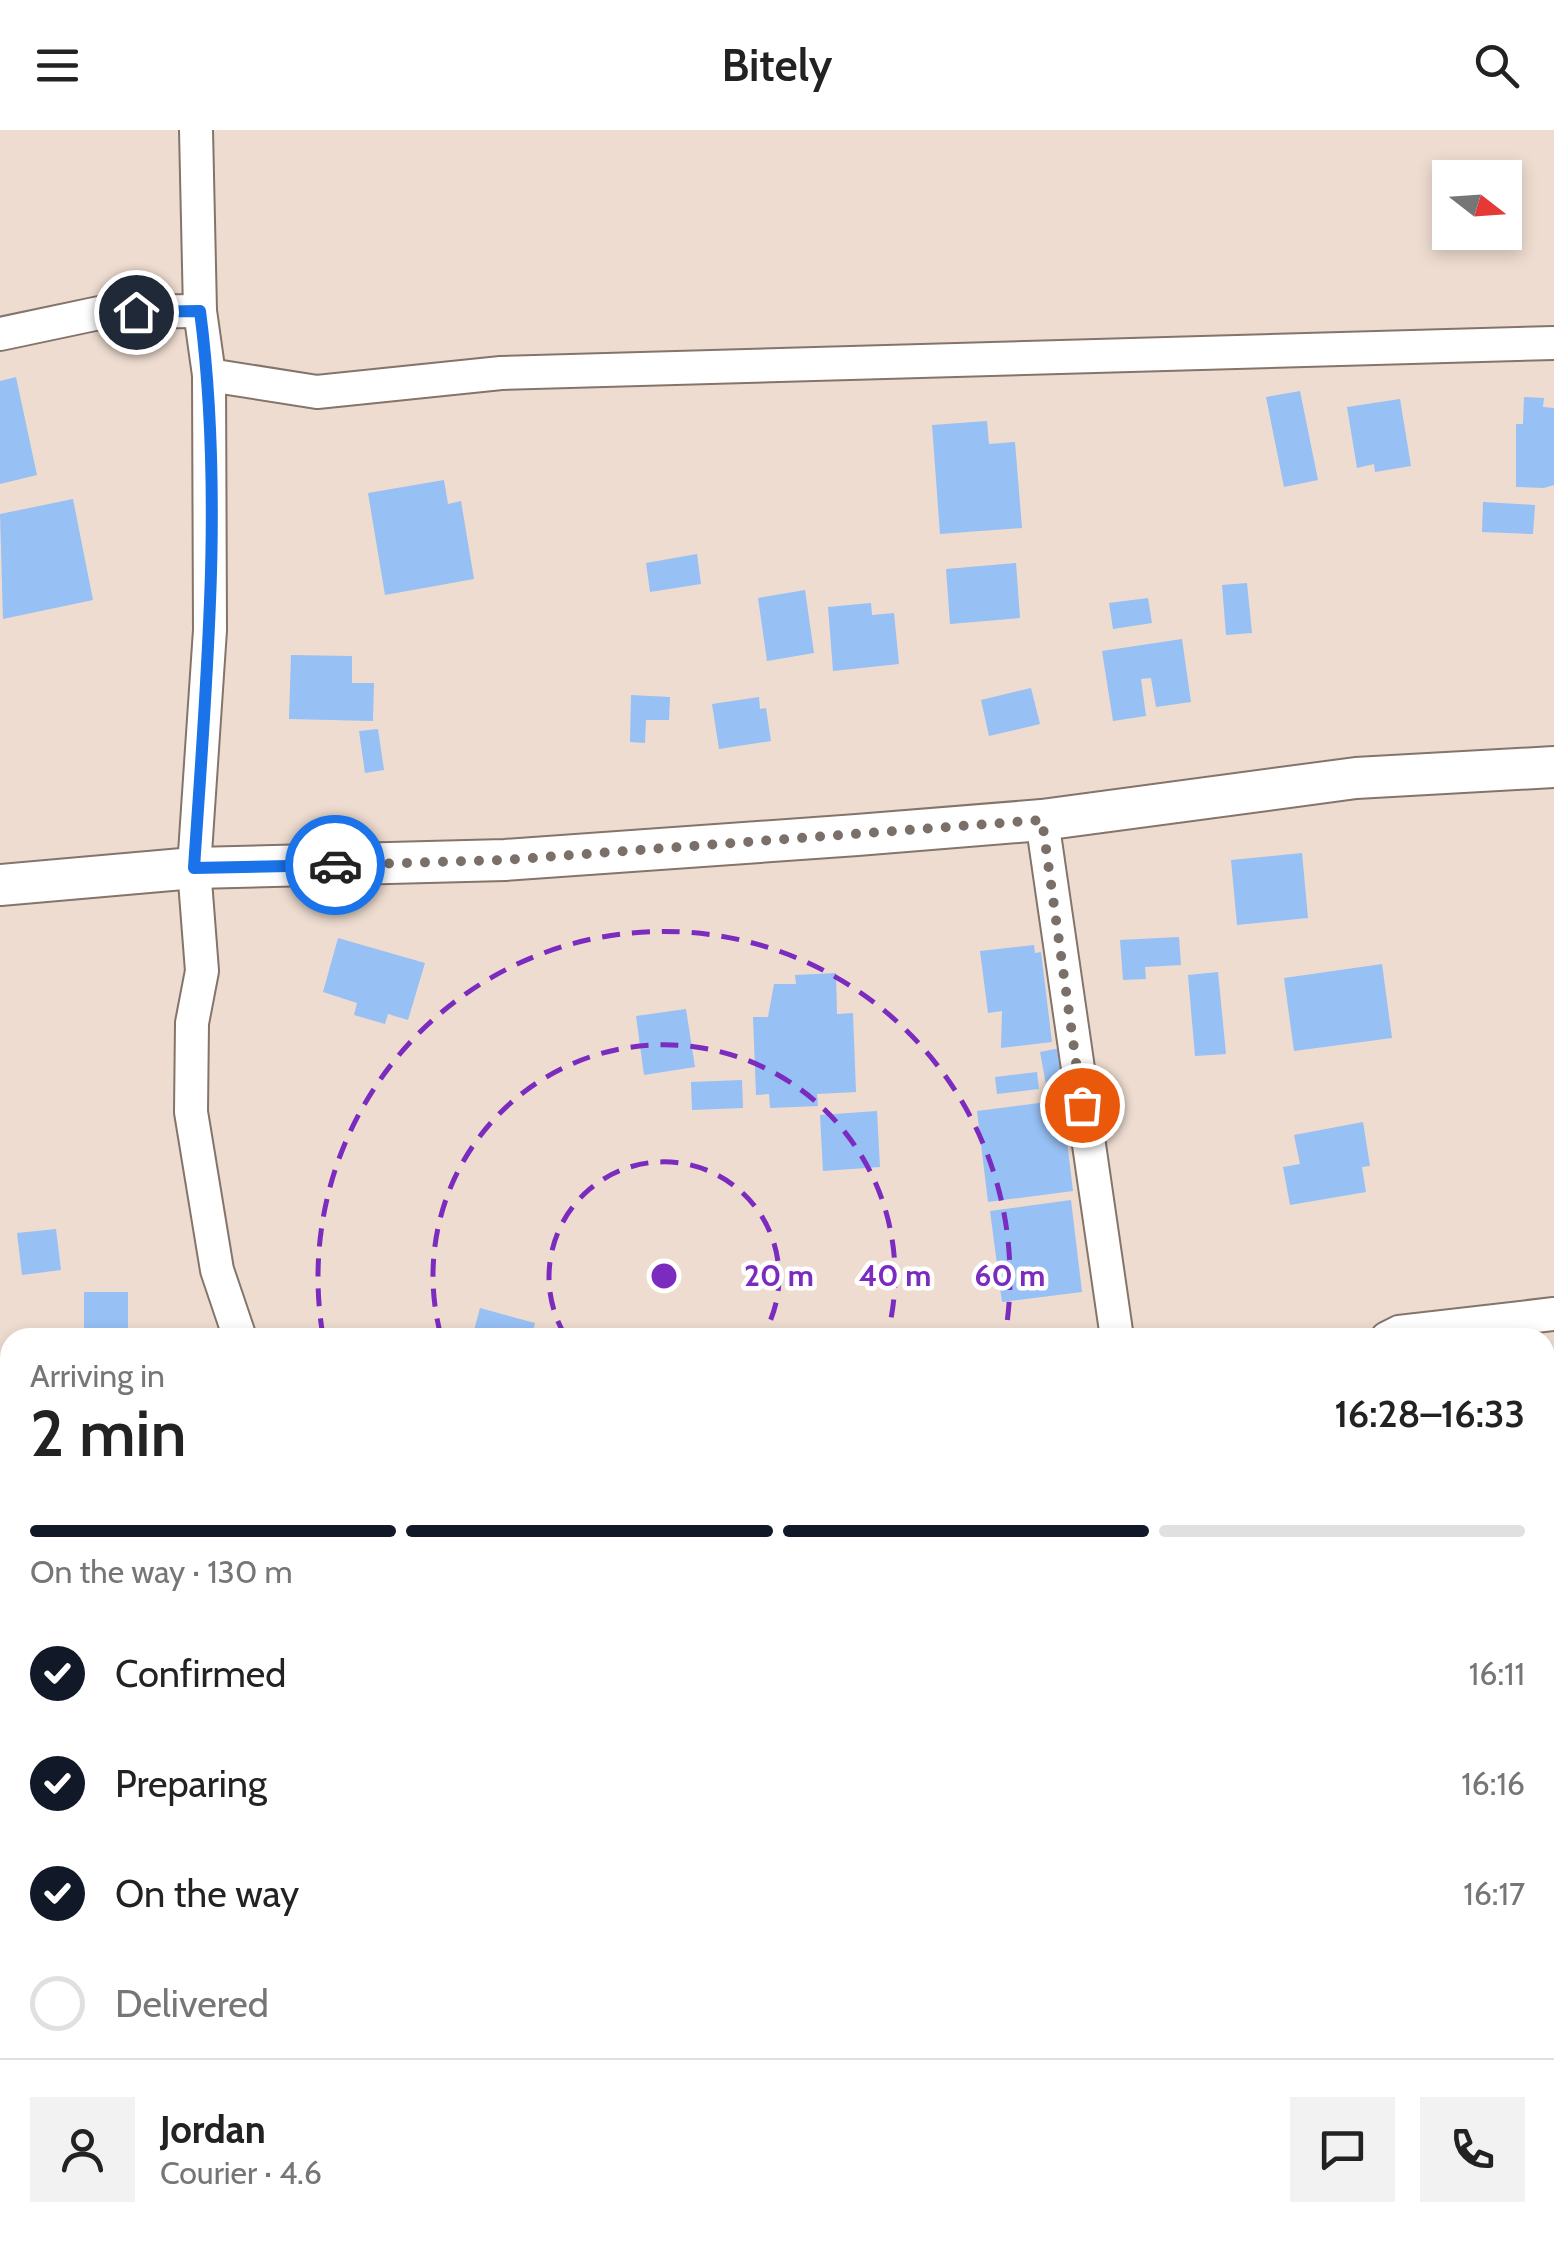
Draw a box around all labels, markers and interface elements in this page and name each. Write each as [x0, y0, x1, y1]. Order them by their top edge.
icon: menu [30, 38, 85, 93]
text: Bitely [722, 38, 833, 92]
icon: search [1469, 38, 1524, 93]
north arrow [1432, 160, 1522, 250]
map controls [1432, 160, 1522, 250]
pin [94, 270, 179, 355]
icon: home [109, 285, 164, 340]
courier [285, 815, 385, 915]
icon: car [308, 838, 363, 893]
pin [1040, 1063, 1125, 1148]
icon: bag [1055, 1078, 1110, 1133]
text: 20 m [744, 1257, 814, 1294]
text: 40 m [859, 1257, 931, 1294]
text: 60 m [975, 1257, 1045, 1294]
centre of rings [646, 1258, 682, 1294]
text: Arriving in [30, 1356, 165, 1395]
text: 16:28–16:33 [1334, 1390, 1525, 1437]
text: 2 min [30, 1393, 187, 1472]
text: On the way · 130 m [30, 1552, 293, 1591]
icon: check [30, 1646, 85, 1701]
text: Confirmed [115, 1650, 286, 1697]
text: 16:11 [1469, 1654, 1525, 1693]
icon: check [30, 1756, 85, 1811]
text: Preparing [115, 1760, 267, 1807]
text: 16:16 [1461, 1764, 1525, 1803]
icon: check [30, 1866, 85, 1921]
text: On the way [115, 1870, 299, 1917]
text: 16:17 [1463, 1874, 1525, 1913]
text: Delivered [115, 1980, 269, 2027]
button: person [30, 2097, 135, 2202]
button: chat [1290, 2097, 1395, 2202]
button: phone [1420, 2097, 1525, 2202]
text: Jordan [160, 2106, 266, 2153]
text: Courier · 4.6 [160, 2153, 322, 2192]

